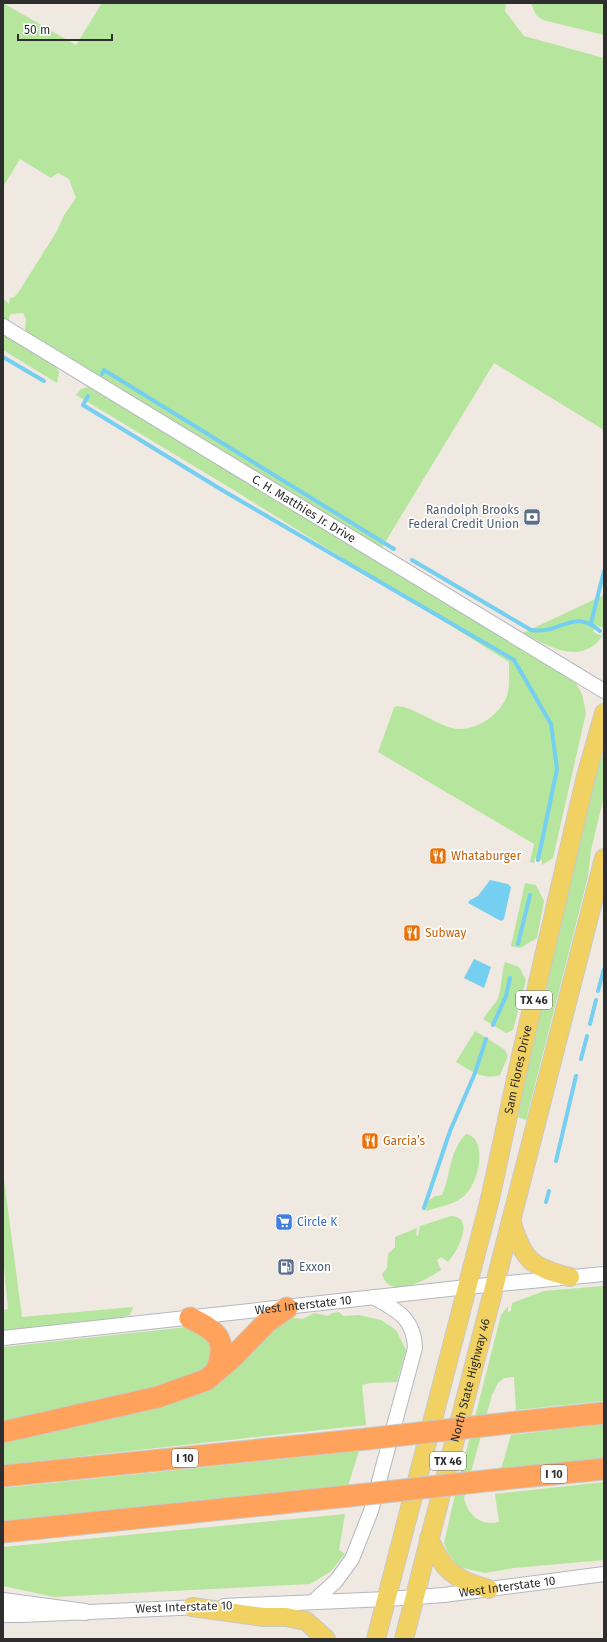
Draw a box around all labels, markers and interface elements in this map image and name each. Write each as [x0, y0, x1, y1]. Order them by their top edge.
scale bar [18, 16, 112, 42]
text: 50 m [24, 23, 50, 37]
street label: C. H. Matthies Jr. Drive [249, 472, 358, 546]
place label: Randolph Brooks Federal Credit Union [408, 503, 519, 531]
bank icon: Randolph Brooks Federal Credit Union [522, 507, 542, 527]
restaurant icon: Whataburger [428, 846, 448, 866]
place label: Whataburger [451, 849, 521, 863]
restaurant icon: Subway [402, 923, 422, 943]
place label: Subway [425, 926, 466, 940]
road number: TX 46 [516, 991, 552, 1009]
street label: Sam Flores Drive [502, 1024, 535, 1115]
restaurant icon: Garcia’s [360, 1131, 380, 1151]
place label: Garcia’s [383, 1134, 426, 1148]
supermarket icon: Circle K [274, 1212, 294, 1232]
place label: Circle K [297, 1215, 338, 1229]
fuel station icon: Exxon [276, 1257, 296, 1277]
place label: Exxon [299, 1260, 331, 1274]
street label: West Interstate 10 [254, 1293, 353, 1317]
street label: North State Highway 46 [448, 1317, 493, 1444]
road number: I 10 [172, 1449, 198, 1467]
road number: TX 46 [430, 1452, 466, 1470]
road number: I 10 [541, 1465, 567, 1483]
street label: West Interstate 10 [458, 1573, 557, 1600]
street label: West Interstate 10 [135, 1598, 233, 1616]

